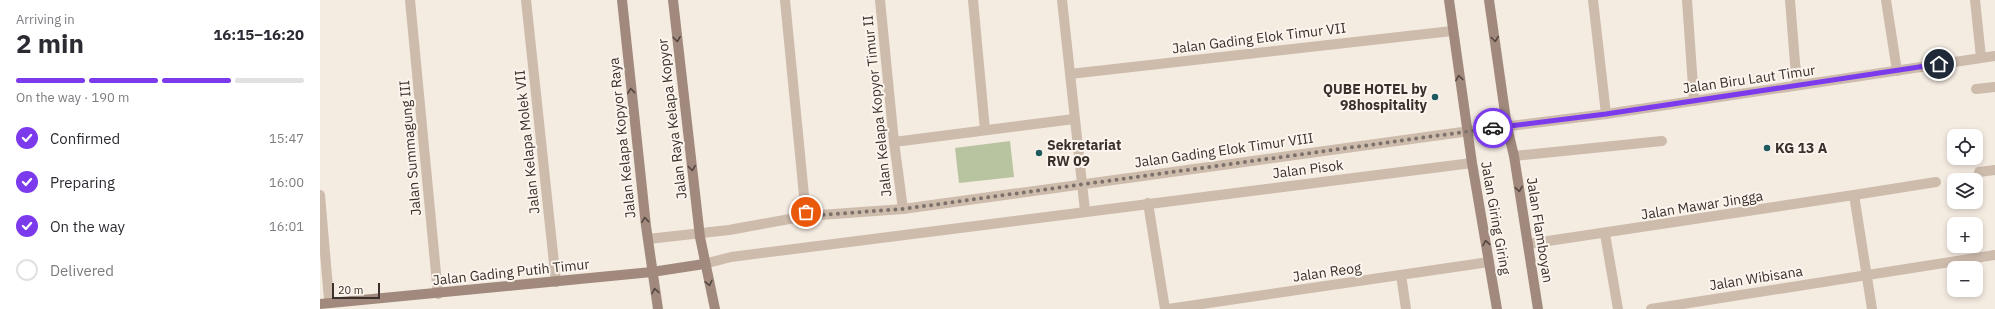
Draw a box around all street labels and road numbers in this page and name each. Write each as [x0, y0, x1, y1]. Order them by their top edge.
street label: Jalan Kelapa Kopyor Timur II [859, 14, 895, 198]
street label: Jalan Gading Elok Timur VII [1171, 18, 1347, 58]
street label: Jalan Raya Kelapa Kopyor [653, 38, 691, 200]
street label: Jalan Kelapa Kopyor Raya [605, 56, 639, 219]
street label: Jalan Biru Laut Timur [1682, 61, 1816, 97]
street label: Jalan Kelapa Molek VII [510, 69, 544, 215]
street label: Jalan Summagung III [395, 80, 425, 216]
street label: Jalan Gading Elok Timur VIII [1133, 129, 1315, 171]
street label: Jalan Pisok [1272, 156, 1345, 182]
street label: Jalan Giring Giring [1477, 160, 1515, 277]
street label: Jalan Flamboyan [1523, 176, 1557, 284]
street label: Jalan Mawar Jingga [1640, 186, 1765, 224]
street label: Jalan Gading Putih Timur [432, 255, 590, 289]
street label: Jalan Reog [1292, 258, 1363, 286]
street label: Jalan Wibisana [1708, 262, 1805, 294]

